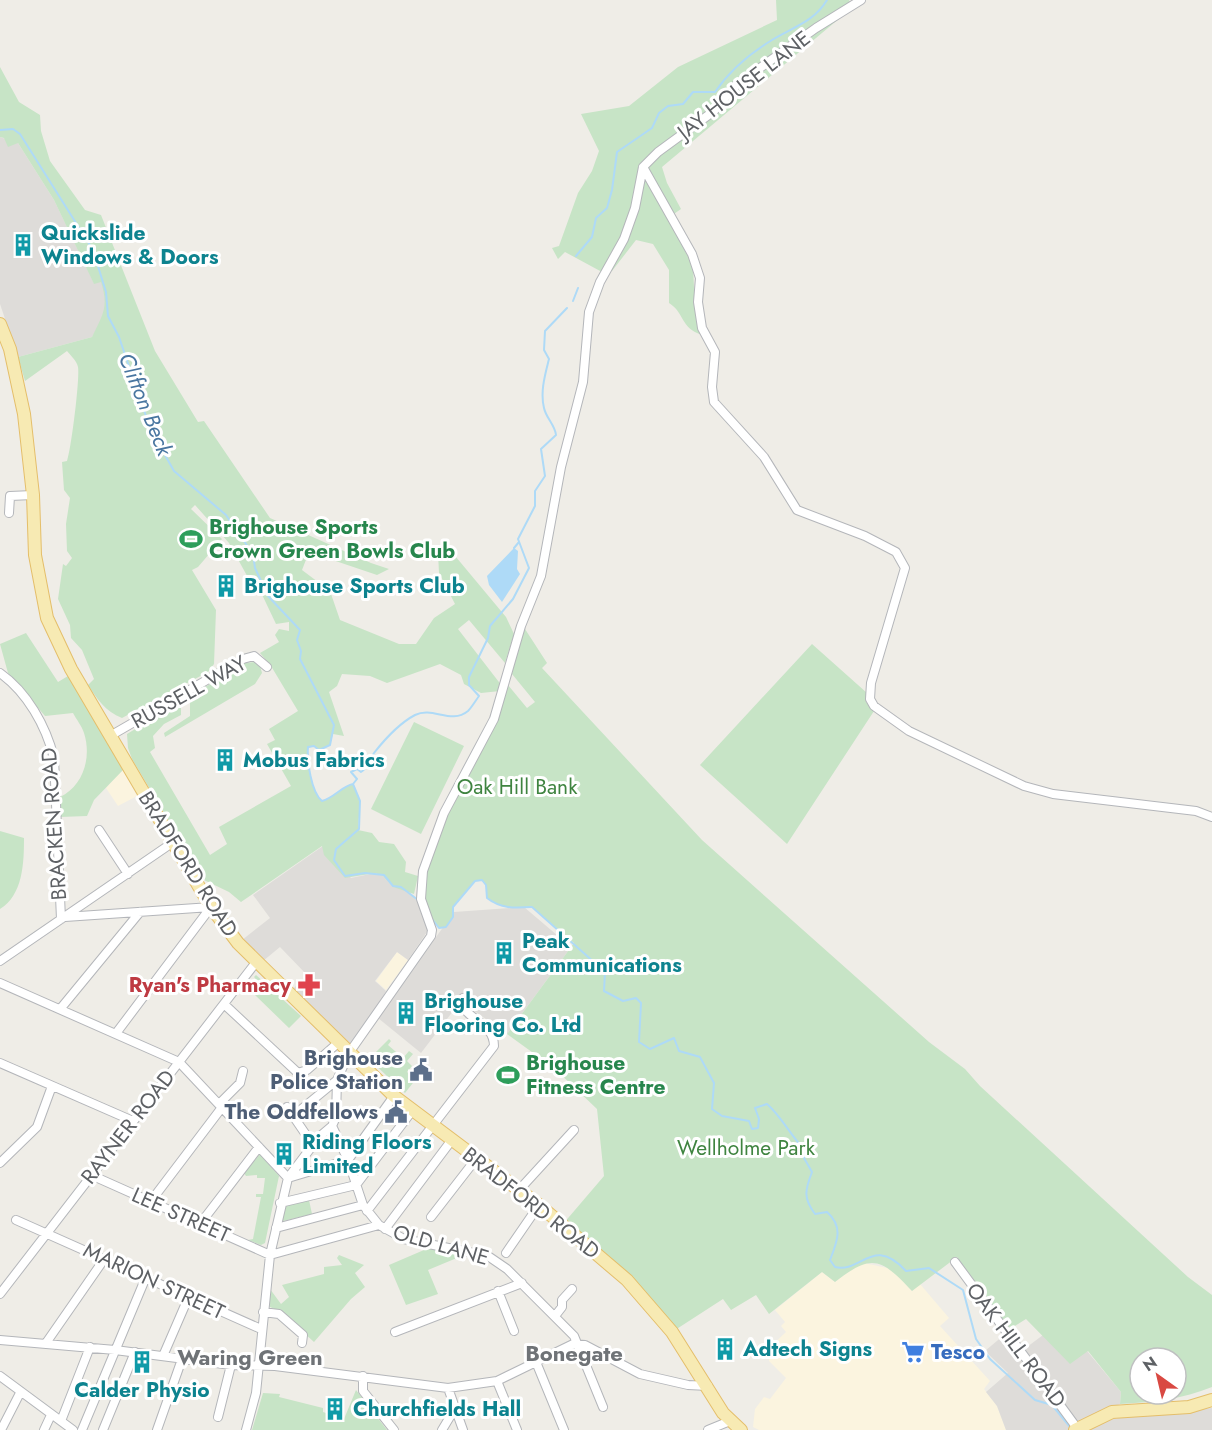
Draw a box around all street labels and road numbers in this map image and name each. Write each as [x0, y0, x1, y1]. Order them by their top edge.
street label: JAY HOUSE LANE [669, 23, 817, 148]
street label: RUSSELL WAY [126, 648, 252, 736]
street label: BRACKEN ROAD [34, 747, 74, 901]
street label: BRADFORD ROAD [131, 785, 245, 943]
street label: RAYNER ROAD [74, 1064, 182, 1190]
street label: BRADFORD ROAD [456, 1140, 606, 1266]
street label: LEE STREET [127, 1180, 235, 1250]
street label: OLD LANE [390, 1217, 492, 1273]
street label: MARION STREET [78, 1235, 230, 1327]
street label: OAK HILL ROAD [959, 1276, 1073, 1414]

